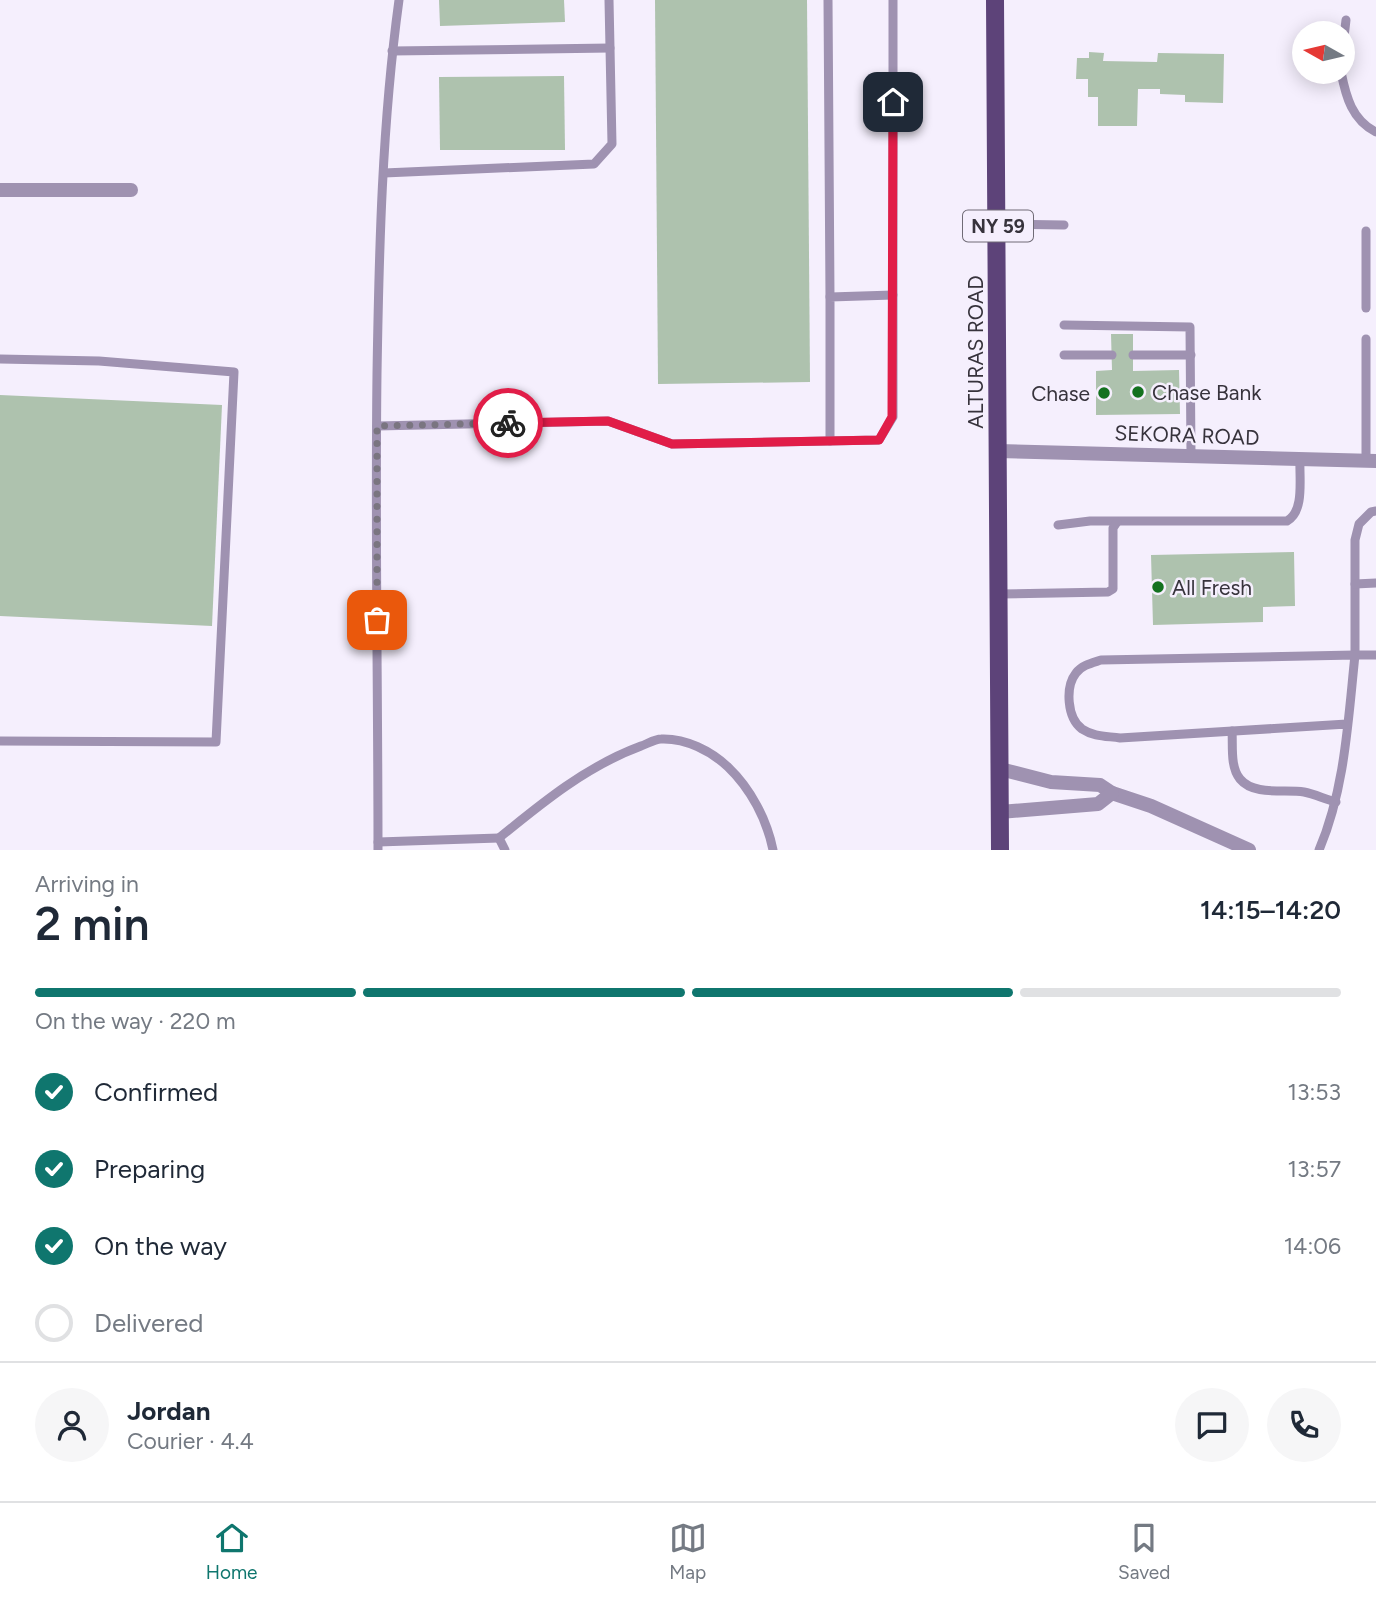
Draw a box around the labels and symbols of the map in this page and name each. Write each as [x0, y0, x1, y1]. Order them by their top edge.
north arrow [1292, 21, 1354, 84]
pin [863, 72, 923, 132]
road number: NY 59 [963, 210, 1033, 242]
street label: ALTURAS ROAD [963, 275, 988, 429]
place label: Chase Bank [1152, 380, 1262, 405]
place label: Chase [1031, 381, 1090, 406]
marker: Chase Bank [1130, 384, 1146, 400]
marker: Chase [1096, 385, 1112, 401]
courier [473, 388, 543, 458]
street label: SEKORA ROAD [1114, 420, 1260, 450]
place label: All Fresh [1172, 575, 1252, 600]
marker: All Fresh [1150, 579, 1166, 595]
pin [347, 590, 407, 650]

